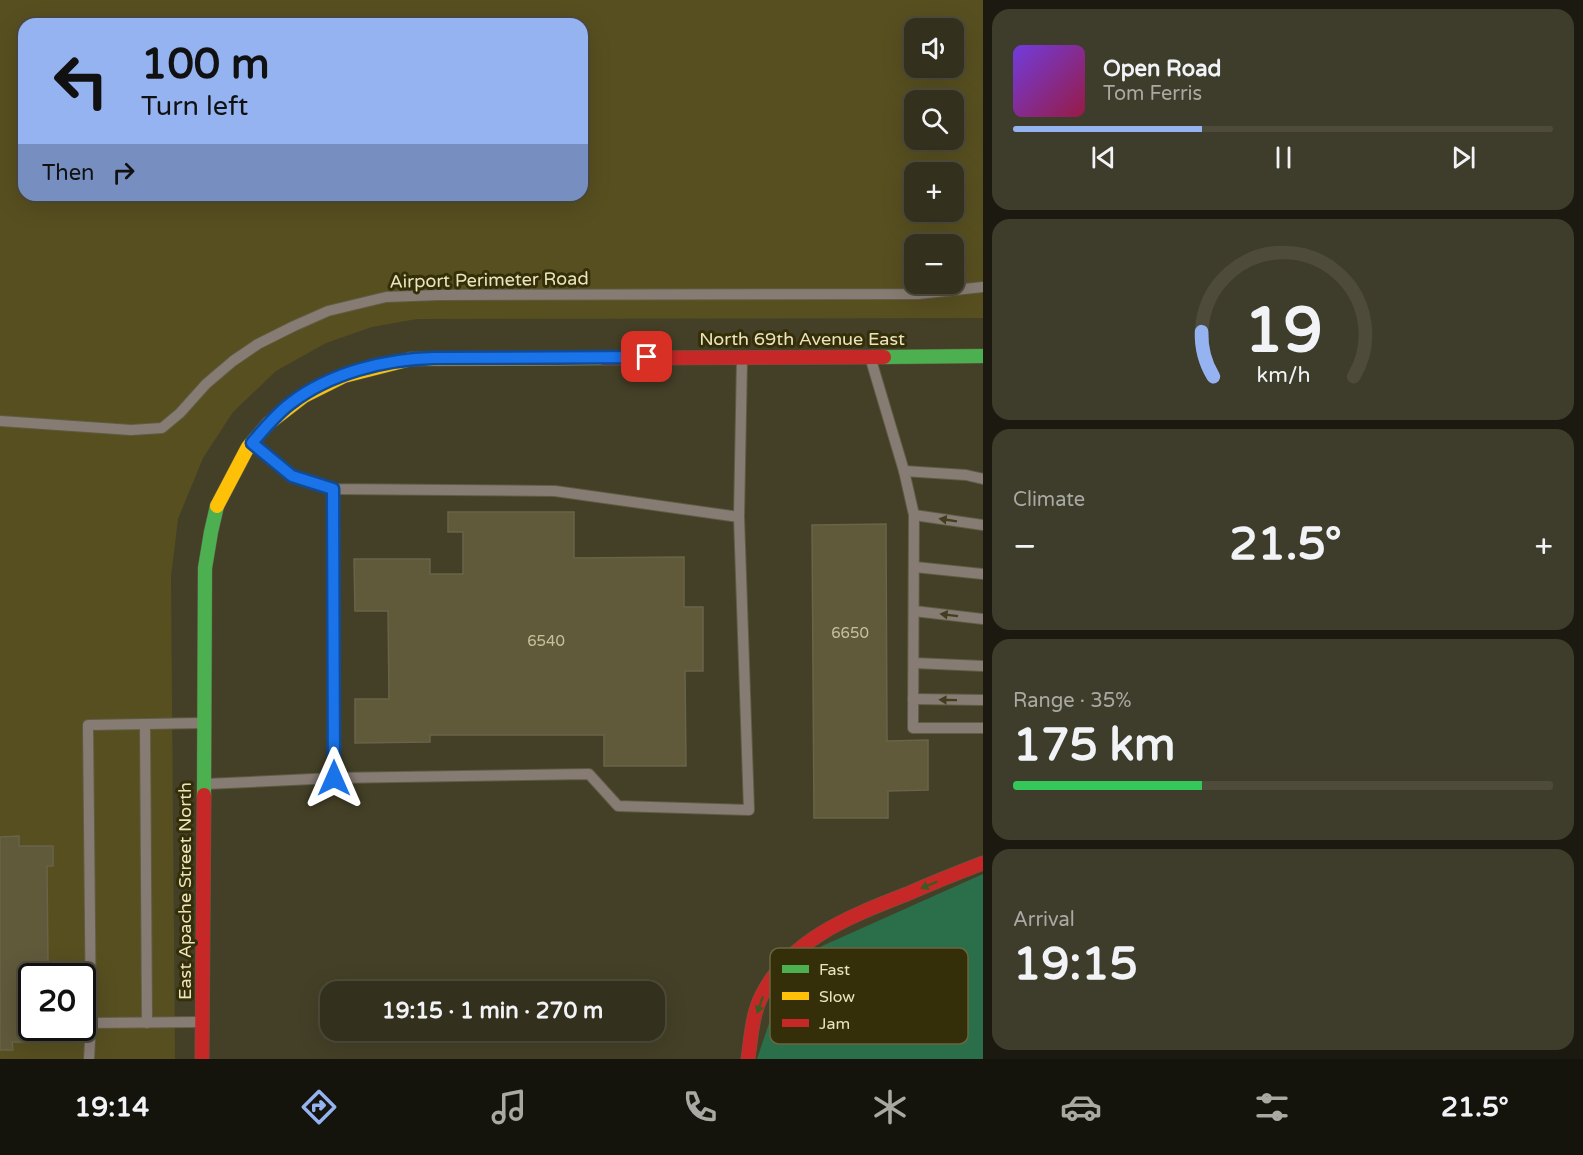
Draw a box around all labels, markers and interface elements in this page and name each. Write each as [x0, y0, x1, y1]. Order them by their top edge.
map controls [904, 18, 964, 294]
button: sound [904, 18, 964, 78]
text: 100 m [141, 39, 270, 90]
icon: left [42, 42, 120, 120]
text: Open Road [1103, 56, 1221, 82]
text: Tom Ferris [1103, 82, 1202, 106]
text: Turn left [141, 90, 248, 123]
button: search [904, 90, 964, 150]
icon: previous [1087, 141, 1120, 174]
icon: pause [1267, 141, 1300, 174]
icon: next [1447, 141, 1480, 174]
icon: right [107, 156, 140, 189]
text: Then [42, 160, 95, 186]
button: + [904, 162, 964, 222]
button: − [904, 234, 964, 294]
street label: Airport Perimeter Road [389, 267, 589, 293]
text: 19 [1244, 294, 1322, 369]
street label: North 69th Avenue East [699, 328, 905, 350]
pin [621, 331, 672, 382]
icon: arrive [630, 340, 663, 373]
text: km/h [1256, 362, 1310, 388]
text: Climate [1013, 488, 1085, 512]
one-way arrow [939, 515, 958, 524]
text: 21.5° [1229, 518, 1342, 572]
text: − [1013, 527, 1037, 566]
text: + [1534, 527, 1553, 566]
one-way arrow [939, 610, 958, 620]
house number: 6650 [831, 624, 869, 642]
house number: 6540 [527, 632, 565, 650]
text: Range · 35% [1013, 689, 1132, 713]
one-way arrow [939, 695, 958, 704]
text: 175 km [1013, 719, 1175, 773]
position arrow [302, 746, 366, 810]
street label: East Apache Street North [174, 782, 196, 1000]
one-way arrow [920, 881, 938, 890]
text: Arrival [1013, 908, 1075, 932]
text: 19:15 [1013, 938, 1138, 992]
legend [770, 948, 968, 1044]
text: Fast [819, 960, 850, 980]
speed limit sign: 20 [18, 963, 96, 1041]
text: Slow [819, 987, 855, 1007]
one-way arrow [754, 996, 764, 1014]
text: 19:15 · 1 min · 270 m [382, 998, 603, 1024]
text: Jam [819, 1014, 850, 1034]
icon: directions [298, 1086, 340, 1128]
icon: music [488, 1086, 530, 1128]
icon: phone [679, 1086, 721, 1128]
icon: climate [869, 1086, 911, 1128]
icon: car [1060, 1086, 1102, 1128]
icon: filters [1251, 1086, 1293, 1128]
text: 19:14 [74, 1091, 149, 1124]
text: 21.5° [1441, 1091, 1509, 1124]

